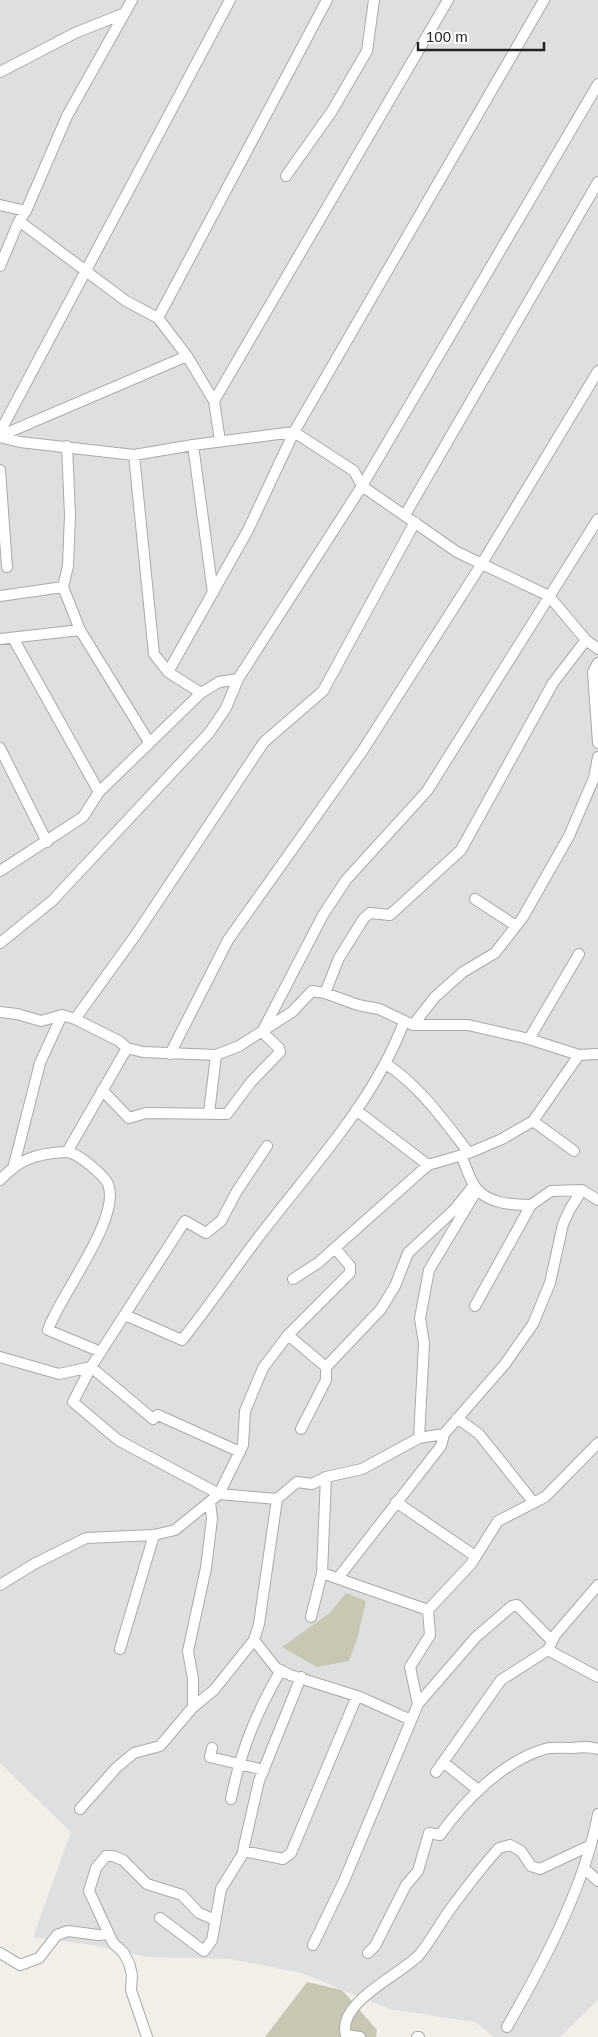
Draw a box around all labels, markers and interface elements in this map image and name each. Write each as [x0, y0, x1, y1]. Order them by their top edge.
scale bar [418, 20, 544, 52]
text: 100 m [426, 28, 468, 45]

